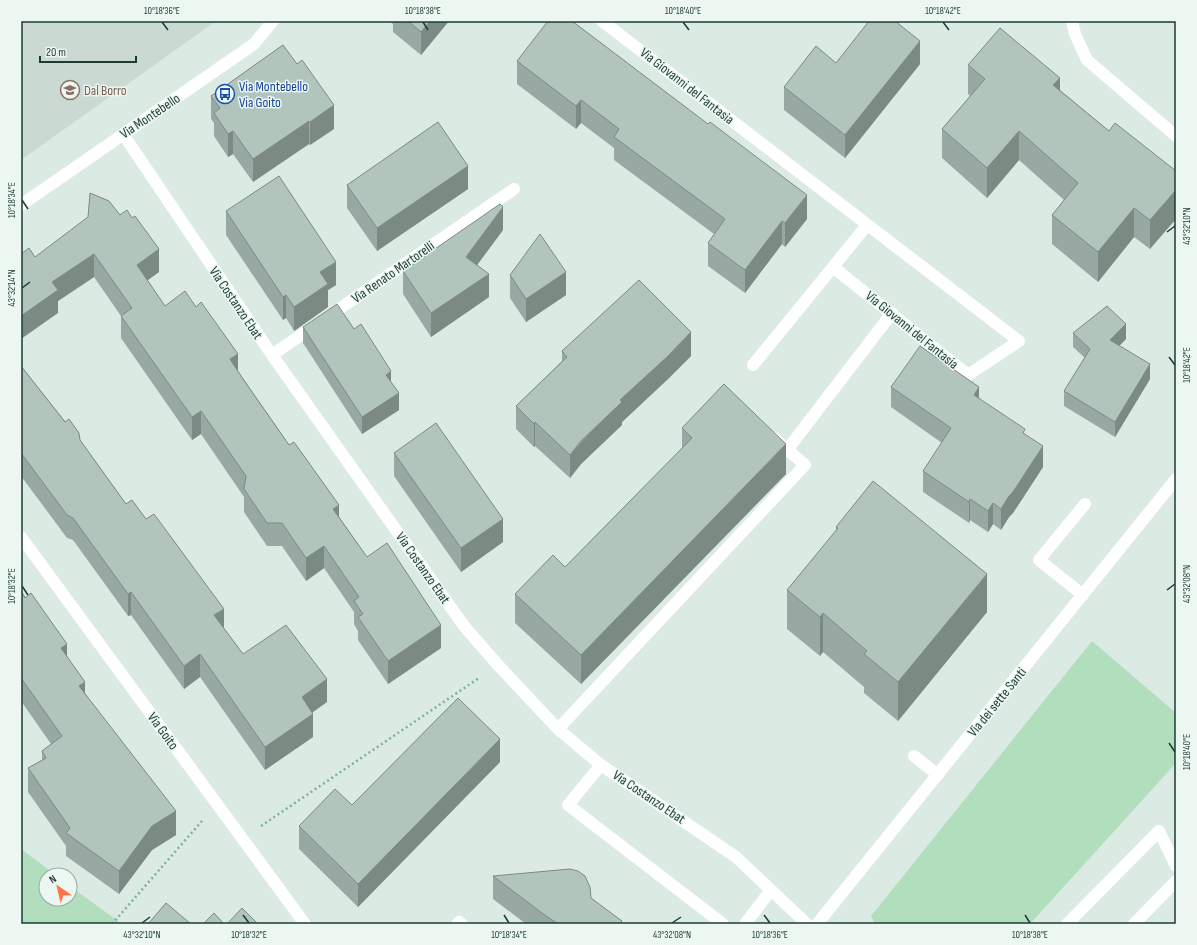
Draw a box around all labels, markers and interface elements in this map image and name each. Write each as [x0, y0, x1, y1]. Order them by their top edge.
text: 10°18'36"E [144, 5, 180, 17]
text: 10°18'38"E [405, 5, 441, 17]
text: 10°18'40"E [665, 5, 701, 17]
text: 10°18'42"E [925, 5, 961, 17]
scale bar [40, 38, 136, 64]
street label: Via Giovanni del Fantasia [637, 44, 737, 128]
text: 20 m [46, 45, 66, 60]
place label: Via Montebello Via Goito [239, 78, 308, 111]
school or university icon: Dal Borro [59, 79, 81, 101]
place label: Dal Borro [84, 82, 127, 99]
bus stop icon: Via Montebello Via Goito [214, 83, 236, 105]
street label: Via Montebello [117, 90, 184, 142]
text: 10°18'34"E [6, 182, 18, 218]
text: 43°32'10"N [1181, 207, 1193, 245]
street label: Via Renato Martorelli [348, 237, 438, 307]
street label: Via Costanzo Ebat [206, 264, 266, 342]
text: 43°32'14"N [6, 270, 18, 306]
street label: Via Giovanni del Fantasia [862, 287, 962, 373]
text: 10°18'42"E [1181, 347, 1193, 383]
street label: Via Costanzo Ebat [392, 529, 454, 607]
text: 43°32'08"N [1181, 565, 1193, 603]
text: 10°18'32"E [6, 568, 18, 604]
street label: Via dei sette Santi [964, 664, 1030, 740]
street label: Via Goito [144, 709, 182, 753]
text: 10°18'40"E [1181, 734, 1193, 770]
street label: Via Costanzo Ebat [610, 767, 688, 827]
north arrow [38, 867, 78, 907]
text: N [47, 872, 59, 886]
text: 43°32'10"N [123, 929, 161, 941]
text: 10°18'32"E [231, 929, 267, 941]
text: 10°18'34"E [491, 929, 527, 941]
text: 43°32'08"N [653, 929, 691, 941]
text: 10°18'36"E [752, 929, 788, 941]
text: 10°18'38"E [1012, 929, 1048, 941]

